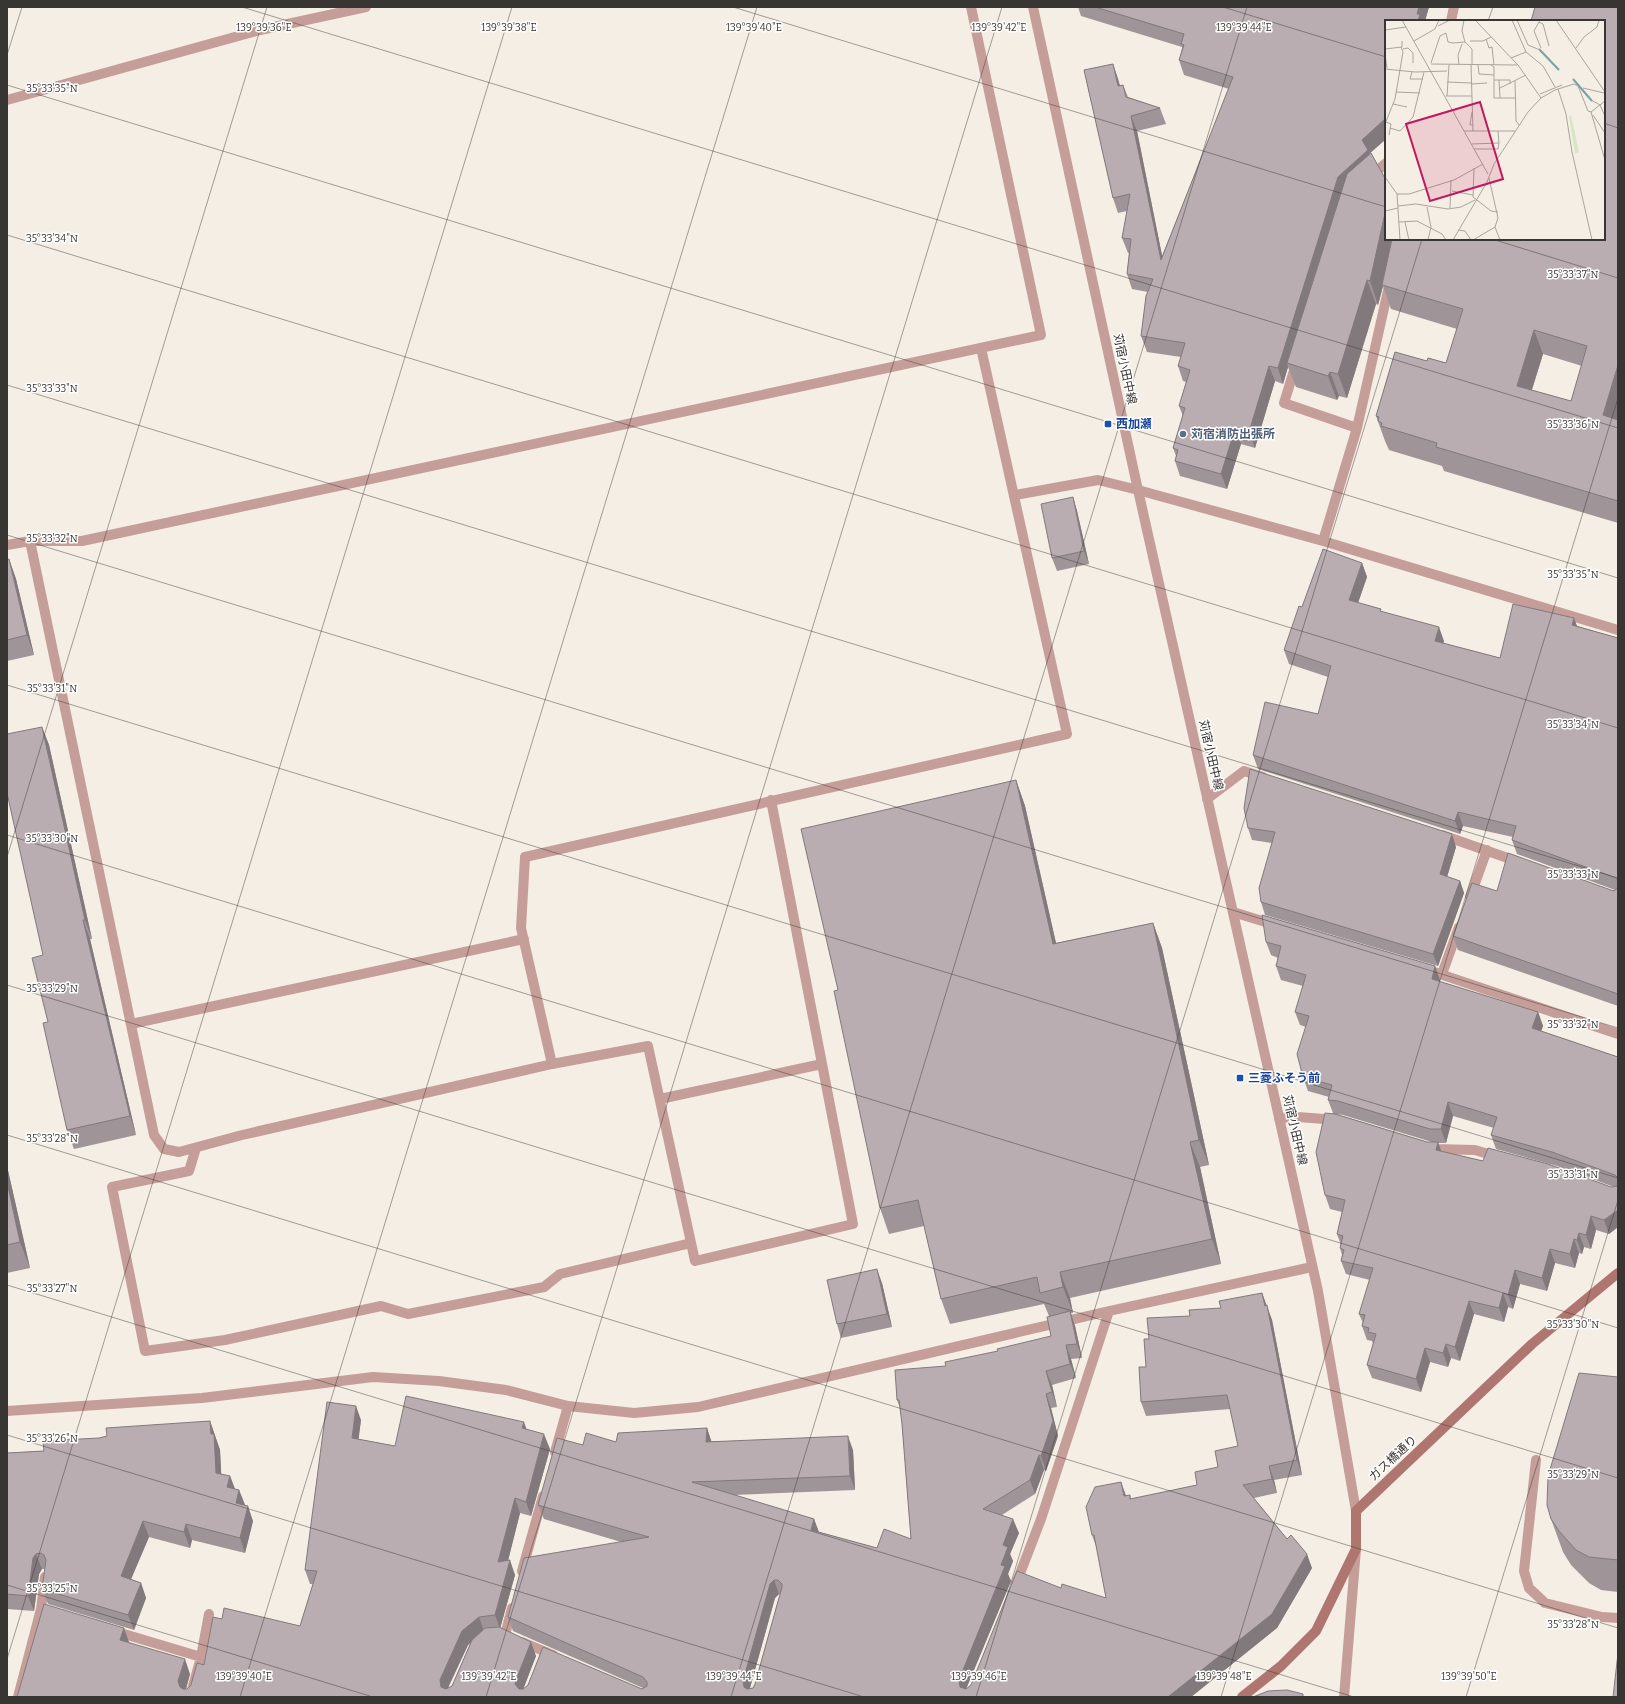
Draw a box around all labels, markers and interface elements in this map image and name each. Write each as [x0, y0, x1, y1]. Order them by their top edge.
inset map [1385, 20, 1605, 240]
text: 139°39'36"E [236, 22, 292, 34]
text: 139°39'38"E [481, 22, 537, 34]
text: 139°39'40"E [726, 22, 782, 34]
text: 139°39'42"E [971, 22, 1027, 34]
text: 139°39'44"E [1216, 22, 1272, 34]
text: 35°33'35"N [26, 83, 78, 95]
text: 35°33'34"N [26, 233, 78, 245]
text: 35°33'37"N [1547, 269, 1599, 281]
street label: 苅宿小田中線 [1111, 332, 1139, 406]
text: 35°33'33"N [26, 383, 78, 395]
place label: 西加瀬 [1116, 417, 1152, 431]
marker: 西加瀬 [1103, 419, 1113, 429]
text: 35°33'36"N [1547, 419, 1599, 431]
place label: 苅宿消防出張所 [1191, 427, 1275, 441]
marker: 苅宿消防出張所 [1178, 429, 1188, 439]
text: 35°33'32"N [26, 533, 78, 545]
text: 35°33'35"N [1547, 569, 1599, 581]
text: 35°33'31"N [27, 683, 77, 695]
street label: 苅宿小田中線 [1196, 718, 1226, 792]
text: 35°33'34"N [1547, 719, 1599, 731]
text: 35°33'30"N [26, 833, 78, 845]
text: 35°33'33"N [1547, 869, 1599, 881]
text: 35°33'29"N [26, 983, 78, 995]
text: 35°33'32"N [1547, 1019, 1599, 1031]
place label: 三菱ふそう前 [1248, 1071, 1320, 1085]
marker: 三菱ふそう前 [1235, 1073, 1245, 1083]
street label: 苅宿小田中線 [1280, 1093, 1310, 1167]
text: 35°33'28"N [26, 1133, 78, 1145]
text: 35°33'31"N [1548, 1169, 1598, 1181]
text: 35°33'27"N [27, 1283, 77, 1295]
text: 35°33'30"N [1547, 1319, 1599, 1331]
street label: ガス橋通り [1366, 1432, 1420, 1484]
text: 35°33'26"N [26, 1433, 78, 1445]
text: 35°33'29"N [1547, 1469, 1599, 1481]
text: 35°33'25"N [26, 1583, 78, 1595]
text: 35°33'28"N [1547, 1619, 1599, 1631]
text: 139°39'40"E [216, 1671, 272, 1683]
text: 139°39'42"E [461, 1671, 517, 1683]
text: 139°39'44"E [706, 1671, 762, 1683]
text: 139°39'46"E [951, 1671, 1007, 1683]
text: 139°39'48"E [1196, 1671, 1252, 1683]
text: 139°39'50"E [1441, 1671, 1497, 1683]

